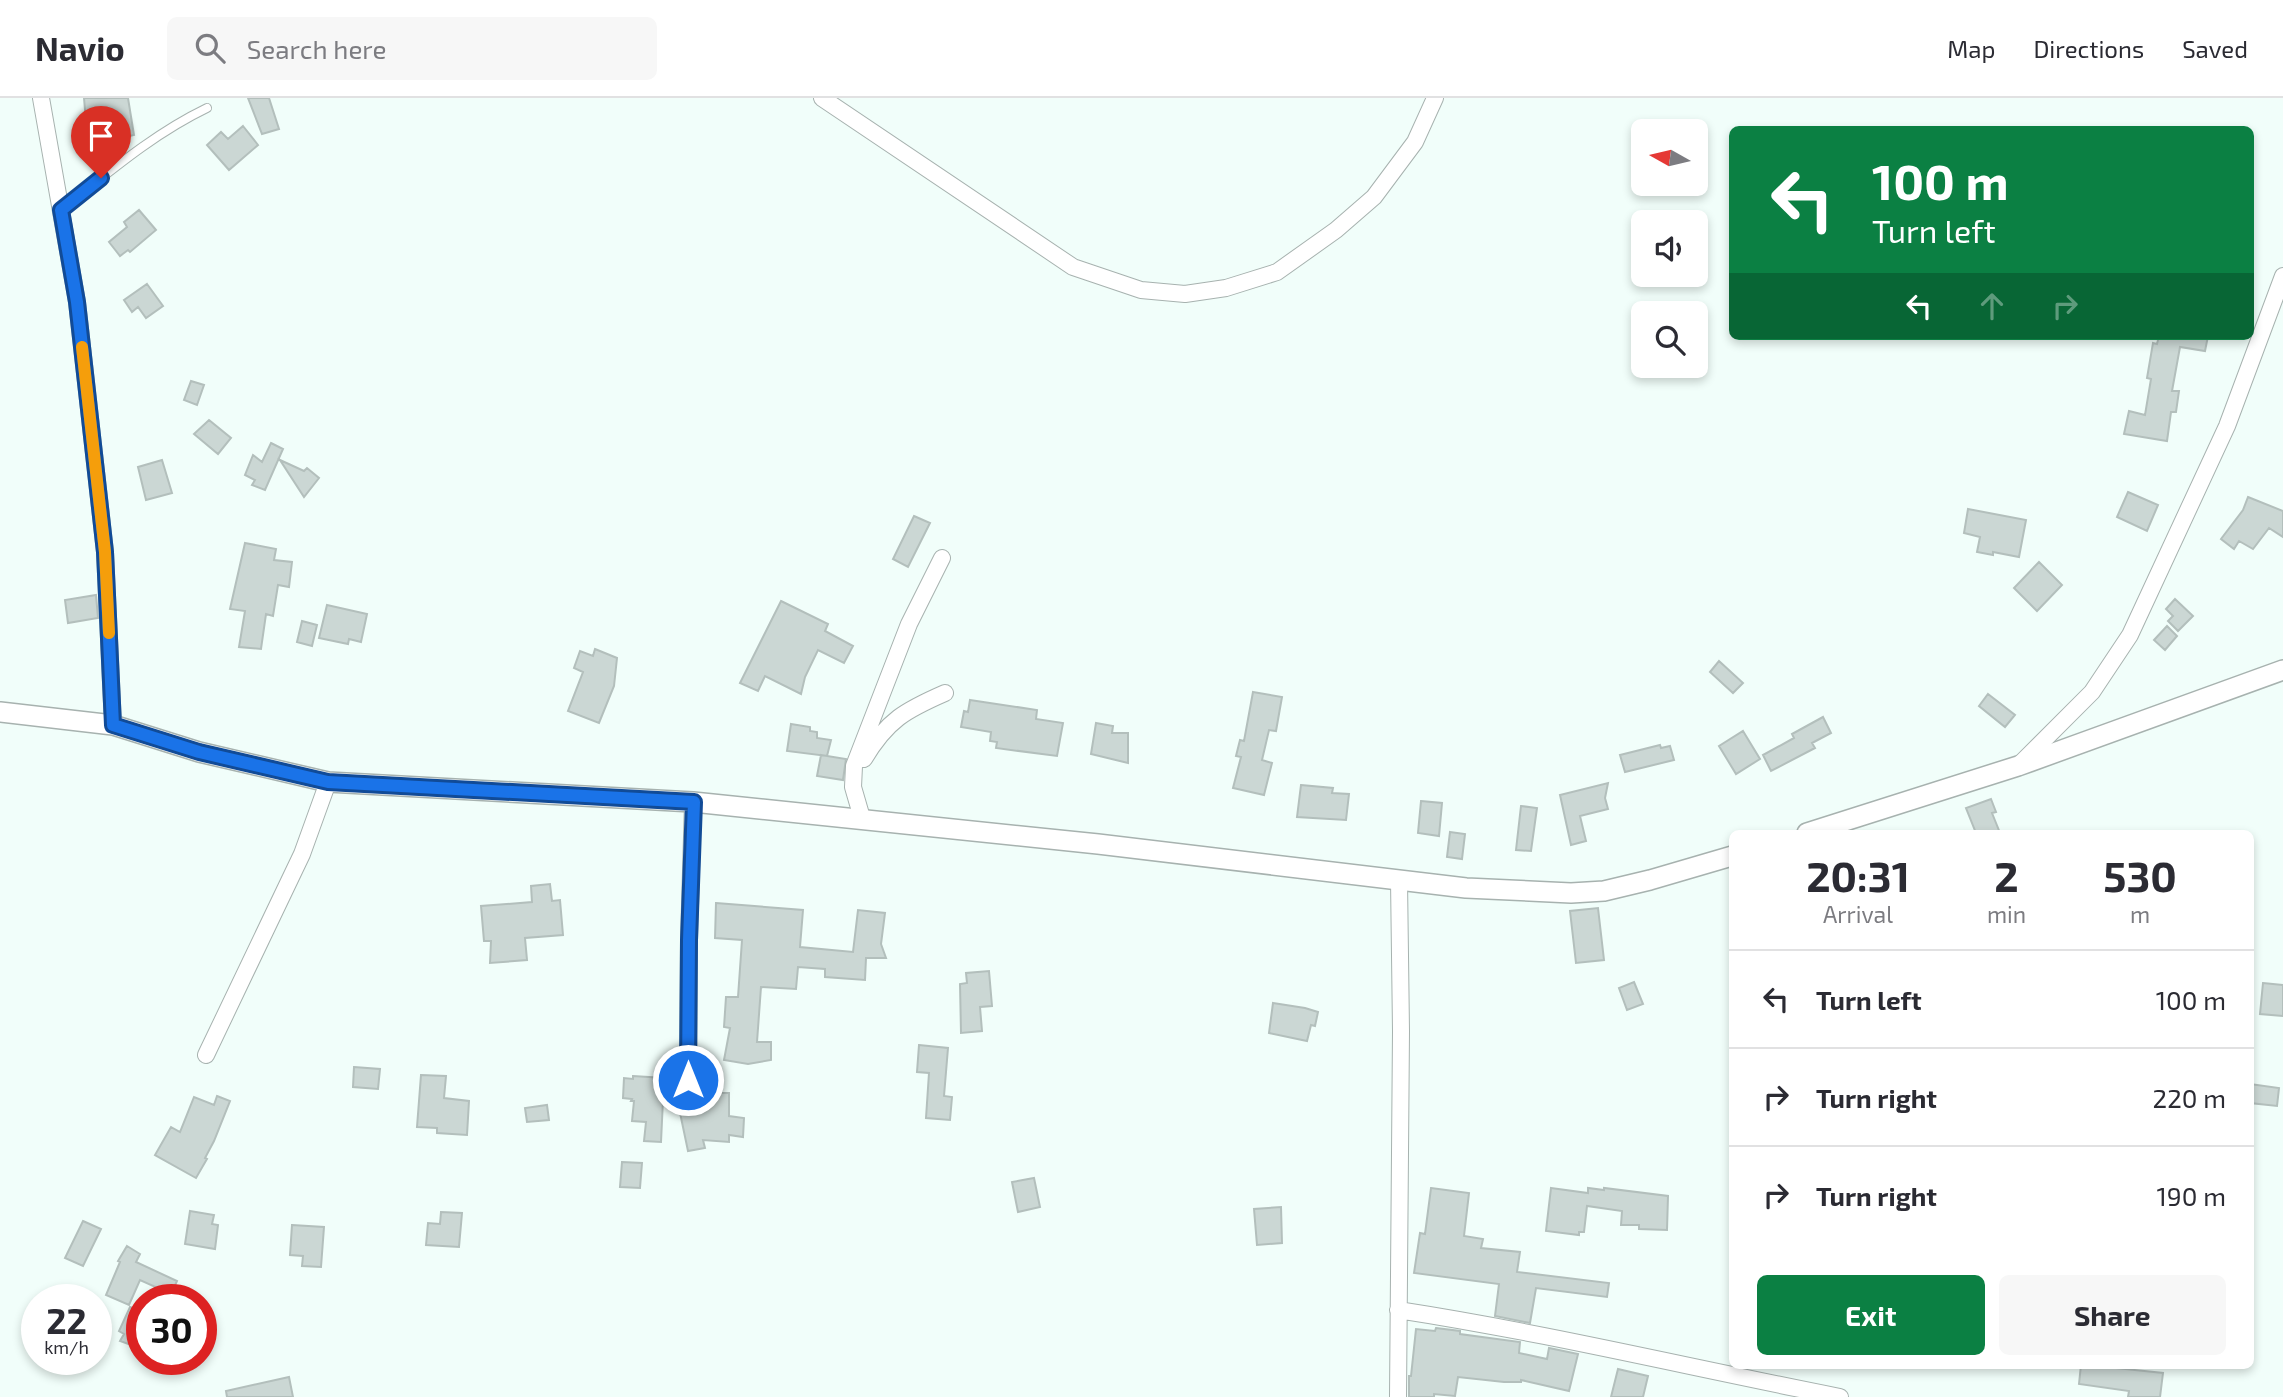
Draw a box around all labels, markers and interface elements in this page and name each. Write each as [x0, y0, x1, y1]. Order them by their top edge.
search box [167, 17, 657, 80]
text: Navio [35, 28, 125, 68]
icon: search [191, 29, 229, 67]
text: Search here [247, 33, 386, 64]
text: Map [1947, 34, 1995, 63]
text: Directions [2033, 34, 2144, 63]
text: Saved [2182, 34, 2248, 63]
pin [71, 106, 131, 178]
icon: arrive [82, 117, 120, 155]
north arrow [1631, 119, 1708, 196]
map controls [1631, 119, 1708, 378]
text: 100 m [1872, 151, 2009, 210]
icon: left [1757, 154, 1848, 245]
button: sound [1631, 210, 1708, 287]
text: Turn left [1872, 211, 1996, 249]
icon: left [1900, 287, 1938, 325]
icon: ahead [1973, 287, 2011, 325]
icon: right [2046, 287, 2084, 325]
button: search [1631, 301, 1708, 378]
text: 20:31 [1806, 850, 1910, 900]
text: 2 [1994, 850, 2019, 900]
text: 530 [2103, 850, 2177, 900]
text: Arrival [1823, 900, 1893, 928]
text: min [1987, 900, 2026, 928]
text: m [2130, 900, 2150, 928]
icon: left [1757, 980, 1795, 1018]
text: Turn left [1816, 984, 1922, 1015]
text: 100 m [2156, 984, 2226, 1015]
position arrow [651, 1043, 725, 1117]
icon: right [1757, 1078, 1795, 1116]
text: Turn right [1816, 1082, 1937, 1113]
text: 220 m [2153, 1082, 2226, 1113]
icon: right [1757, 1176, 1795, 1214]
text: Turn right [1816, 1180, 1937, 1211]
text: 190 m [2157, 1180, 2226, 1211]
button: Exit [1757, 1275, 1985, 1355]
button: Share [1999, 1275, 2226, 1355]
speed limit sign: 30 [126, 1284, 217, 1375]
text: 22 [46, 1299, 87, 1341]
text: km/h [44, 1336, 89, 1358]

